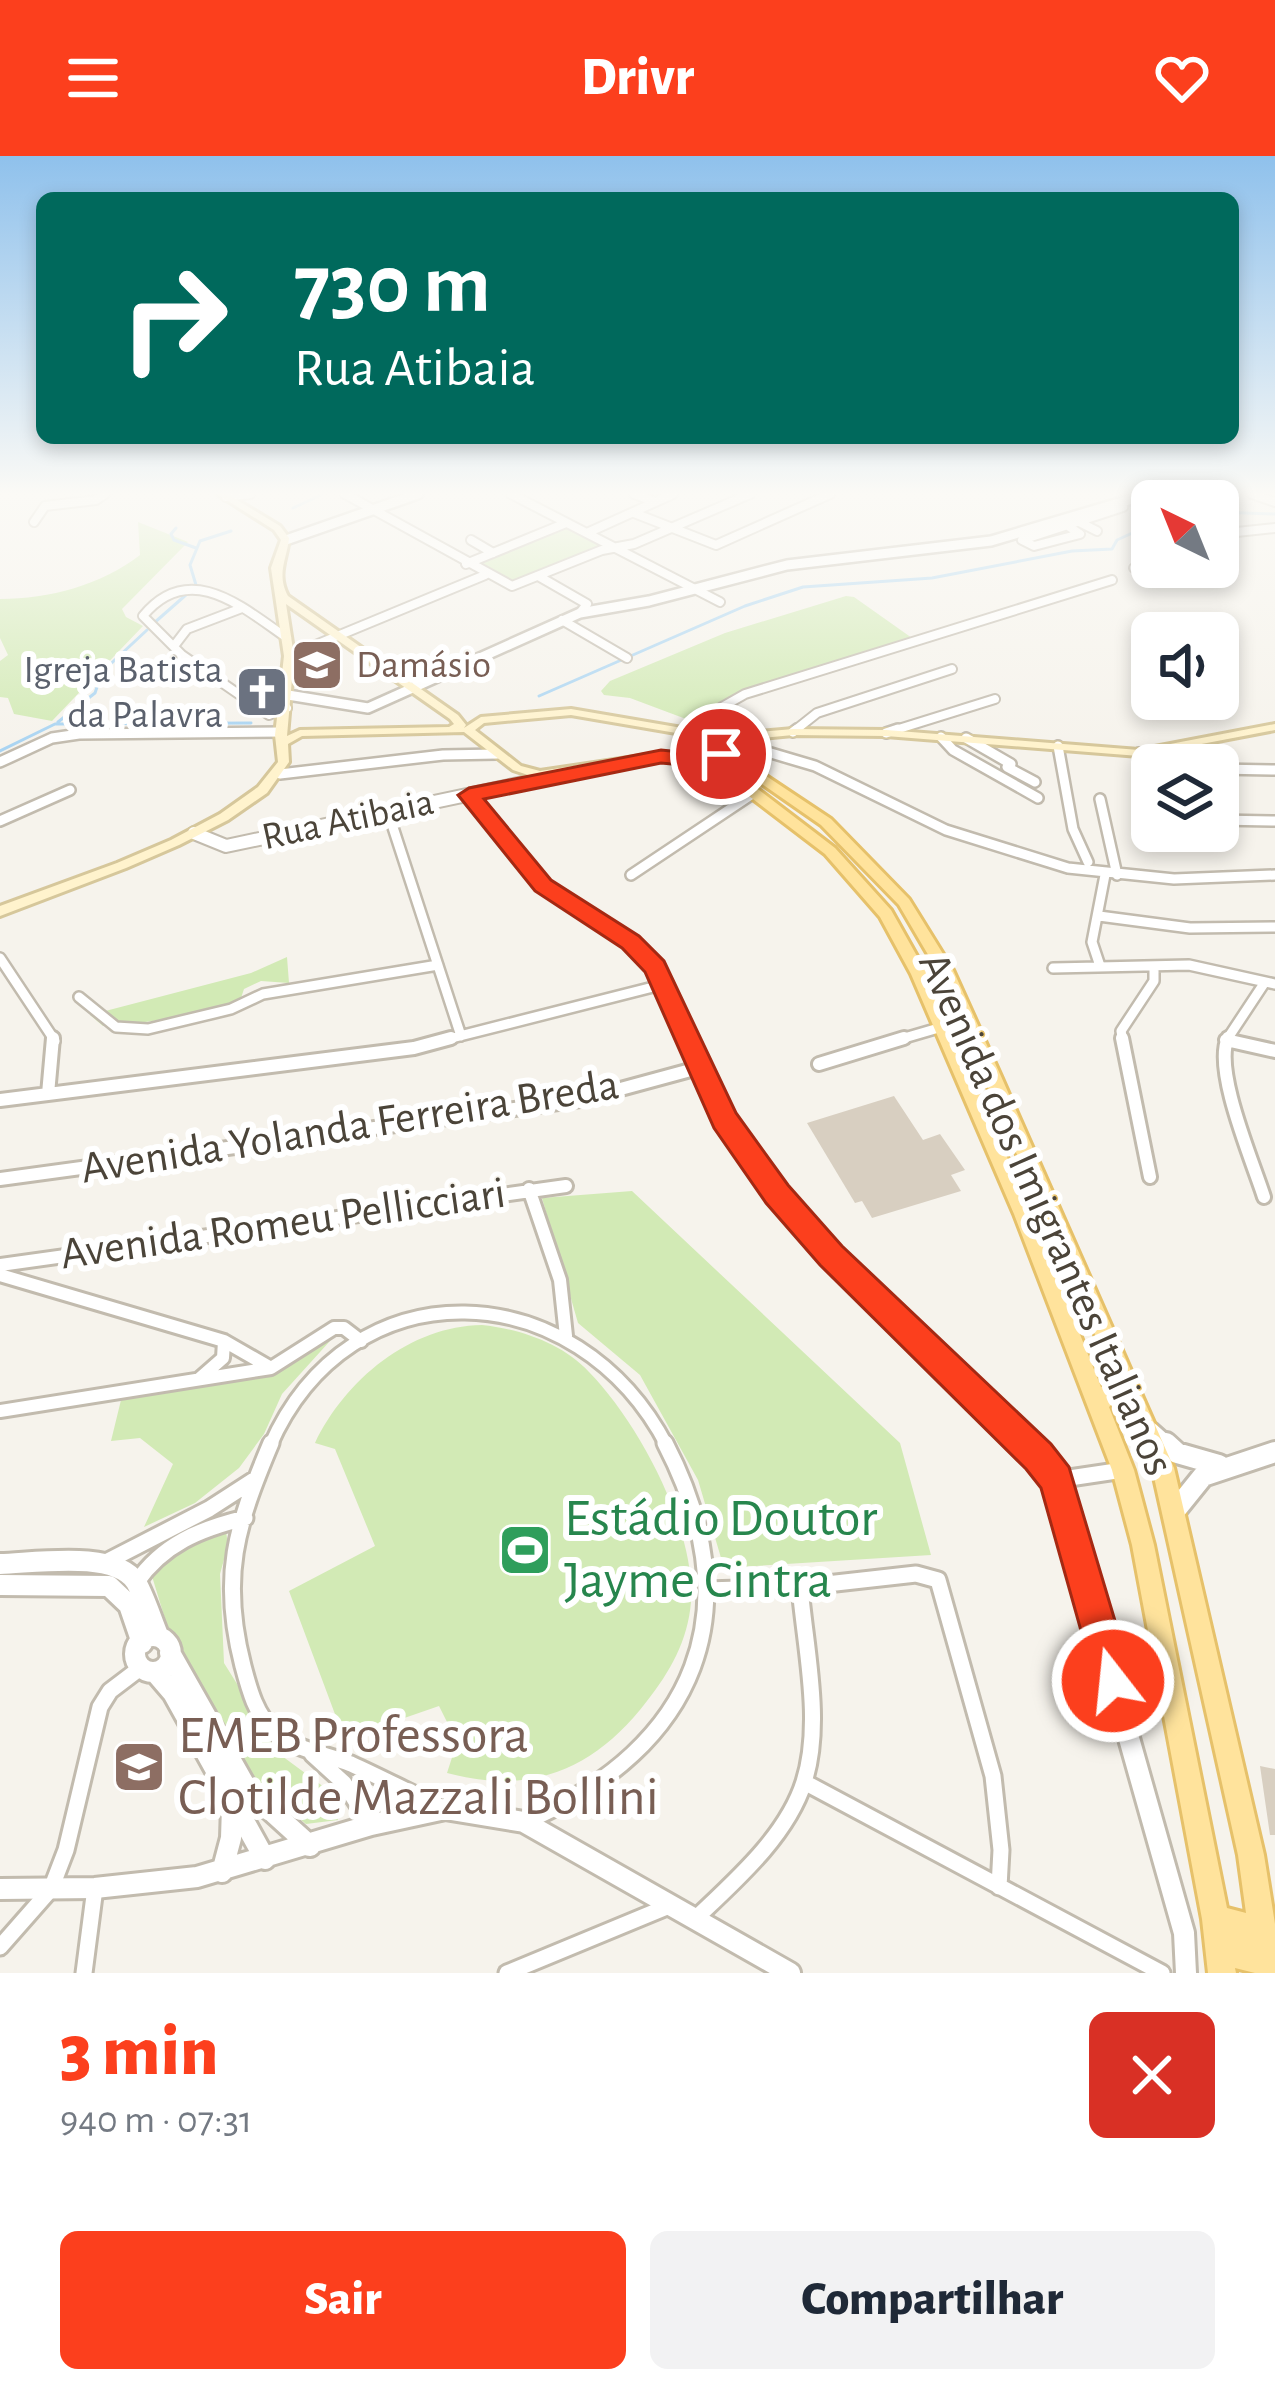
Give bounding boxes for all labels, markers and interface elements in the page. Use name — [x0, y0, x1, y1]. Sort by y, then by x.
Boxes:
icon: menu — [60, 45, 126, 111]
icon: heart — [1149, 45, 1215, 111]
text: Drivr — [581, 51, 694, 105]
icon: right — [96, 240, 252, 396]
text: 730 m — [294, 244, 491, 328]
text: Rua Atibaia — [294, 342, 535, 396]
north arrow — [1131, 480, 1239, 588]
map controls — [1131, 480, 1239, 852]
button: sound — [1131, 612, 1239, 720]
school or university icon: Damásio — [289, 637, 345, 693]
place label: Damásio — [356, 646, 491, 685]
place label: Igreja Batista da Palavra — [23, 651, 223, 735]
church icon: Igreja Batista da Palavra — [234, 664, 290, 720]
pin — [670, 703, 772, 805]
icon: arrive — [688, 721, 754, 787]
button: layers — [1131, 744, 1239, 852]
street label: Rua Atibaia — [259, 783, 437, 857]
street label: Avenida dos Imigrantes Italianos — [910, 946, 1182, 1482]
street label: Avenida Yolanda Ferreira Breda — [78, 1062, 622, 1192]
street label: Avenida Romeu Pellicciari — [58, 1170, 508, 1278]
place label: Estádio Doutor Jayme Cintra — [564, 1492, 878, 1608]
sports icon: Estádio Doutor Jayme Cintra — [497, 1522, 553, 1578]
position arrow — [1050, 1618, 1176, 1744]
place label: EMEB Professora Clotilde Mazzali Bollini — [178, 1709, 659, 1825]
school or university icon: EMEB Professora Clotilde Mazzali Bollini — [111, 1739, 167, 1795]
button: close — [1089, 2012, 1215, 2138]
text: 3 min — [60, 2016, 218, 2088]
text: 940 m · 07:31 — [60, 2101, 252, 2140]
button: Sair — [60, 2231, 626, 2369]
button: Compartilhar — [650, 2231, 1215, 2369]

